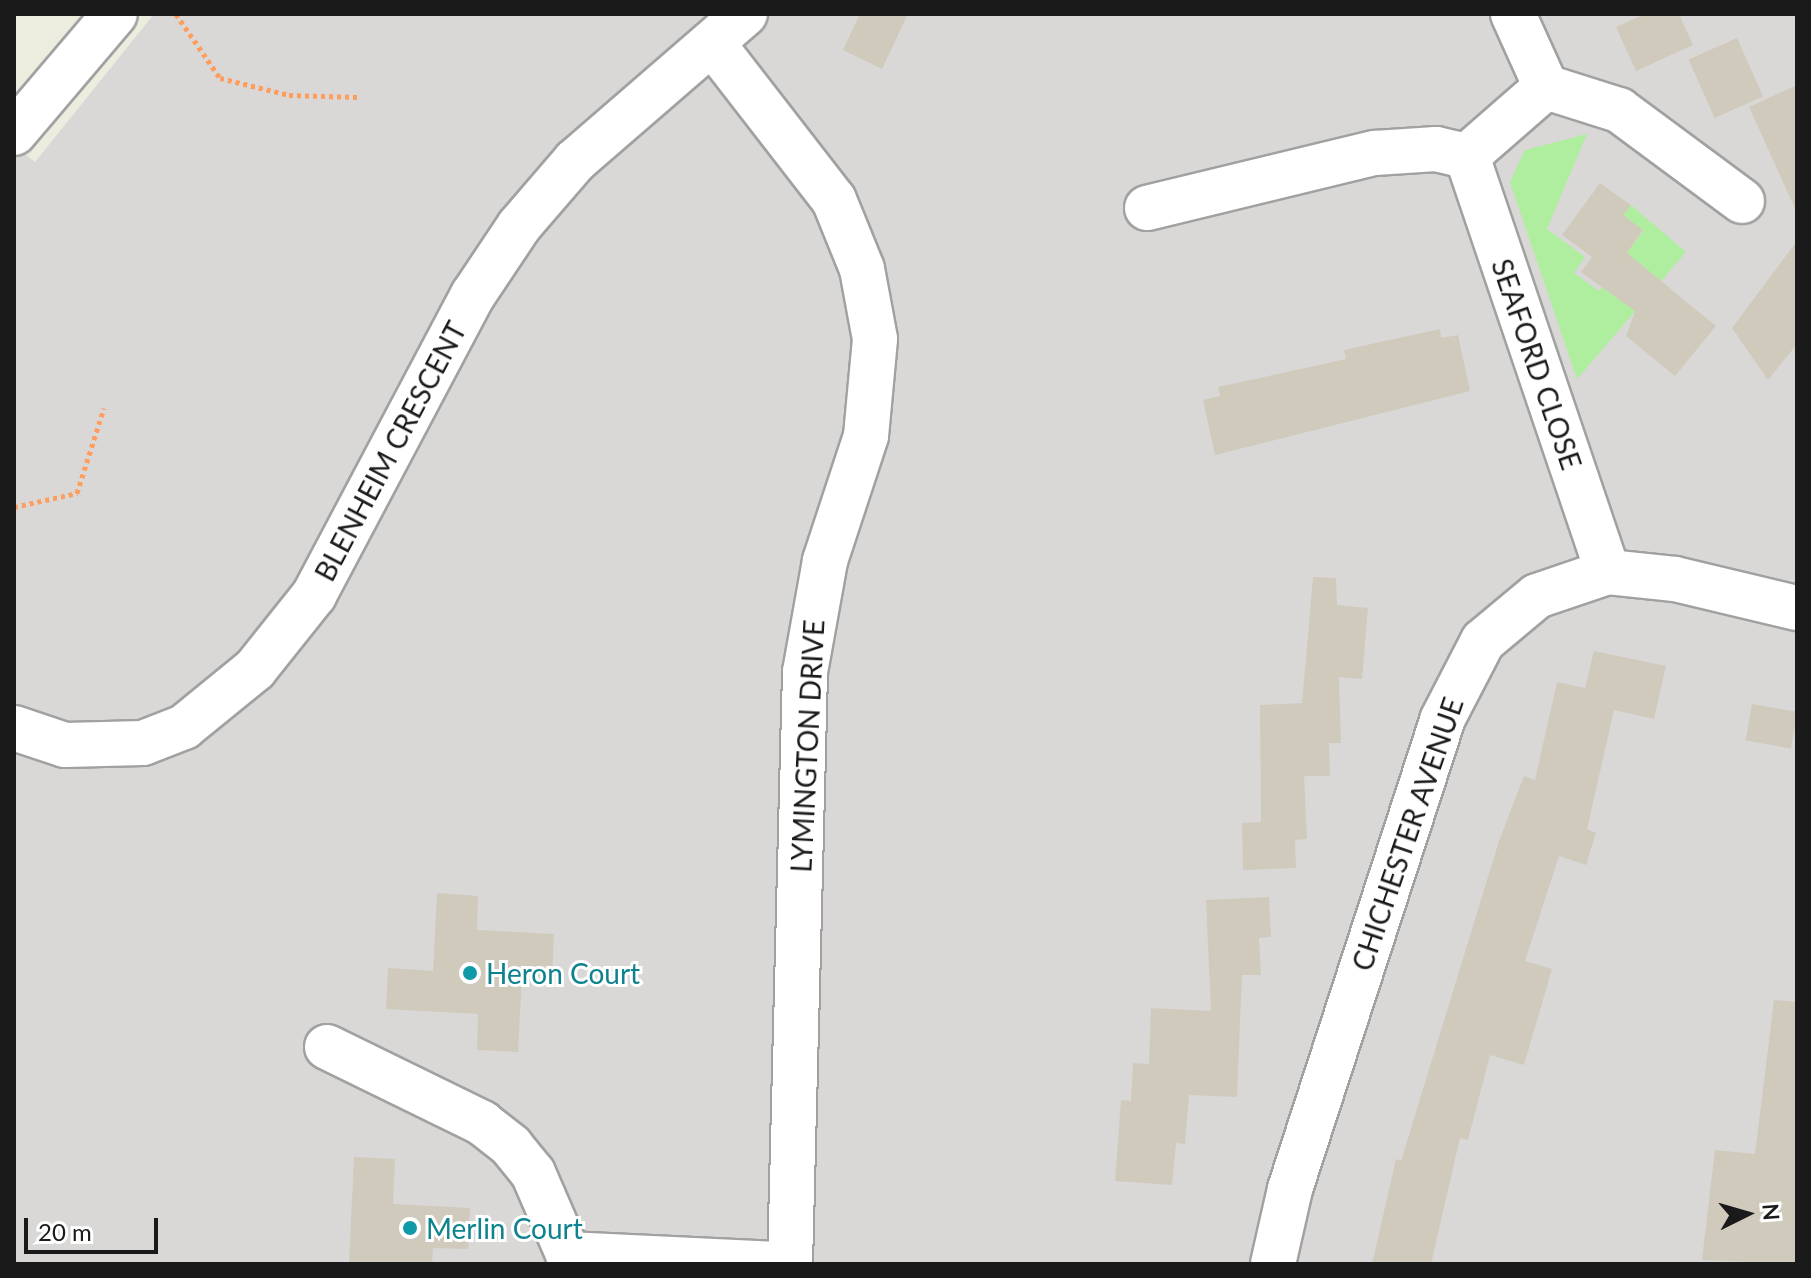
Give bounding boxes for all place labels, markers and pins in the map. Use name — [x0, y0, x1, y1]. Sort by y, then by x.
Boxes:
place label: Heron Court — [486, 956, 640, 990]
marker: Heron Court — [461, 964, 479, 982]
place label: Merlin Court — [426, 1211, 583, 1245]
marker: Merlin Court — [401, 1219, 419, 1237]

